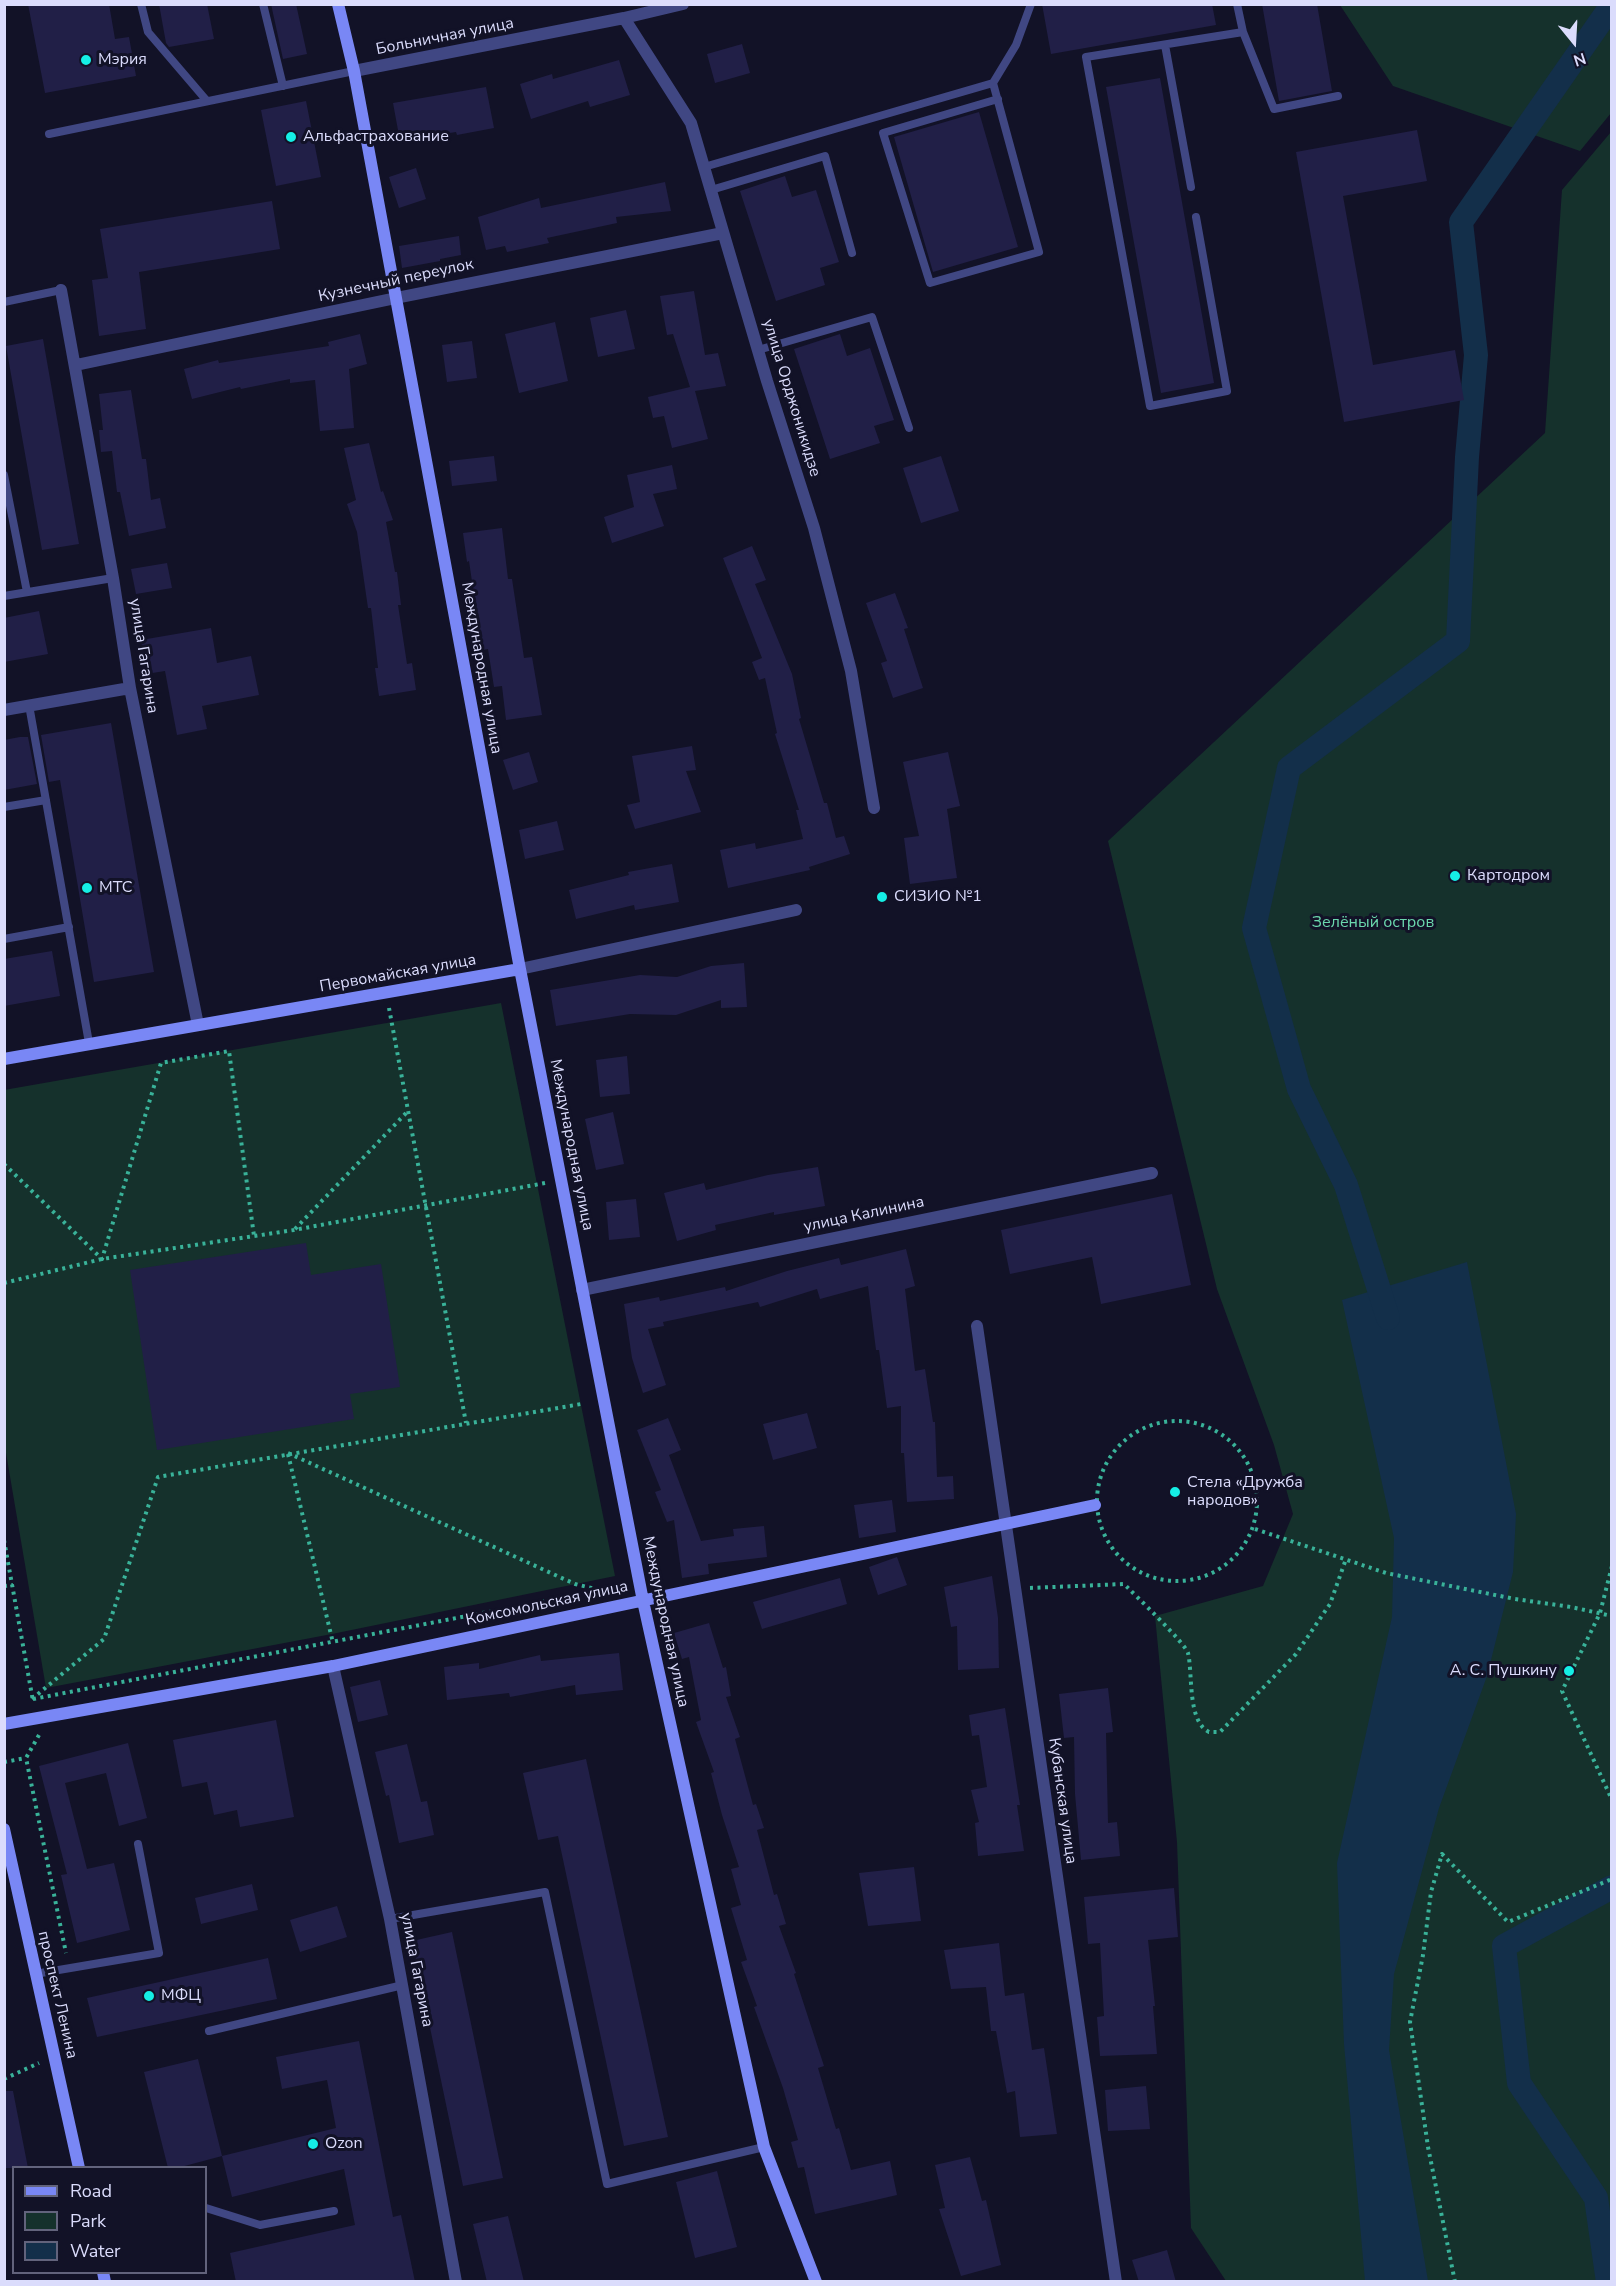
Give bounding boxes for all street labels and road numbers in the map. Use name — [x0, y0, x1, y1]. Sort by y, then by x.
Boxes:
street label: Больничная улица — [374, 14, 516, 60]
street label: Кузнечный переулок — [317, 255, 475, 307]
street label: улица Орджоникидзе — [758, 317, 824, 479]
street label: Международная улица — [456, 581, 506, 755]
street label: улица Гагарина — [124, 597, 162, 715]
street label: Первомайская улица — [318, 951, 478, 997]
street label: Международная улица — [545, 1058, 597, 1232]
street label: улица Калинина — [802, 1193, 926, 1237]
street label: Международная улица — [638, 1535, 692, 1709]
street label: Комсомольская улица — [464, 1577, 630, 1631]
street label: Кубанская улица — [1044, 1737, 1080, 1865]
street label: улица Гагарина — [395, 1911, 437, 2029]
street label: проспект Ленина — [33, 1929, 81, 2061]

